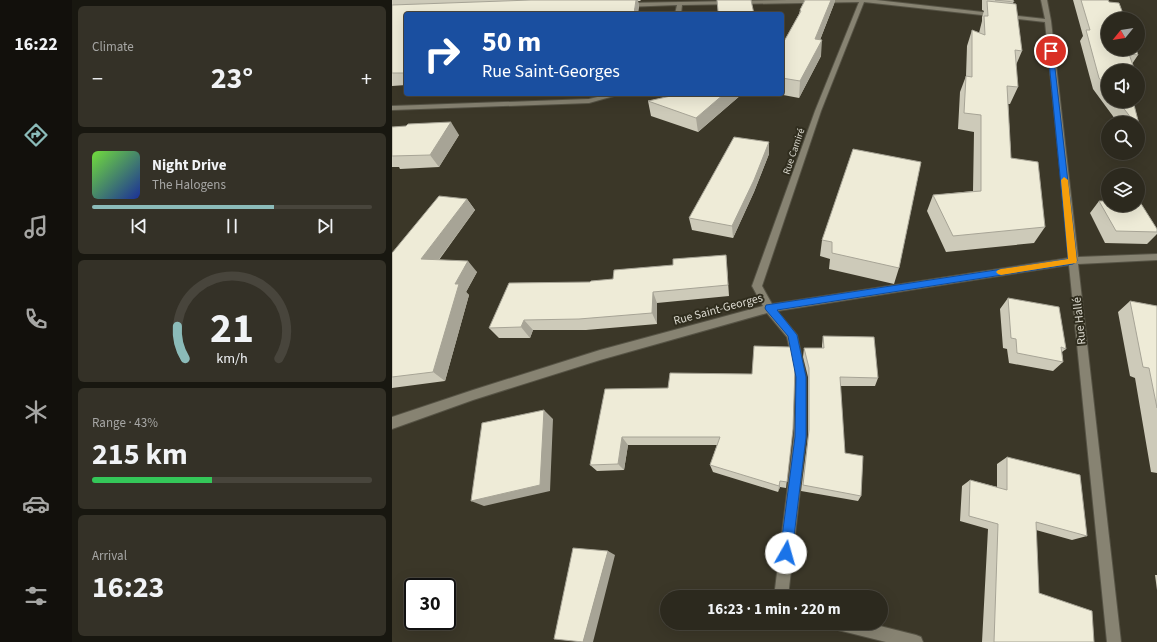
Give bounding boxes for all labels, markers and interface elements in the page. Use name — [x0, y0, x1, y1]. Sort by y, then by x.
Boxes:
north arrow — [1101, 12, 1145, 56]
map controls — [1101, 12, 1145, 212]
text: 50 m — [482, 22, 541, 62]
icon: right — [416, 28, 468, 80]
text: 16:22 — [14, 32, 58, 57]
pin — [1034, 34, 1068, 68]
text: Climate — [92, 38, 134, 56]
icon: arrive — [1040, 40, 1062, 62]
text: 23° — [211, 57, 253, 100]
text: Rue Saint-Georges — [482, 59, 620, 84]
text: − — [92, 63, 103, 95]
text: + — [361, 63, 372, 95]
button: sound — [1101, 64, 1145, 108]
button: search — [1101, 116, 1145, 160]
icon: directions — [22, 121, 50, 149]
street label: Rue Camiré — [780, 126, 808, 176]
text: Night Drive — [152, 155, 227, 176]
button: layers — [1101, 168, 1145, 212]
text: The Halogens — [152, 176, 226, 194]
icon: music — [22, 213, 50, 241]
icon: previous — [128, 215, 150, 237]
icon: pause — [221, 215, 243, 237]
icon: next — [314, 215, 336, 237]
street label: Rue Saint-Georges — [672, 289, 765, 330]
street label: Rue Hallé — [1069, 296, 1090, 346]
text: 21 — [210, 299, 254, 359]
icon: phone — [22, 305, 50, 333]
text: km/h — [216, 348, 248, 369]
icon: climate — [22, 398, 50, 426]
text: Range · 43% — [92, 414, 158, 432]
text: 215 km — [92, 433, 188, 476]
icon: car — [22, 490, 50, 518]
position arrow — [765, 532, 807, 574]
text: Arrival — [92, 547, 127, 565]
text: 16:23 — [92, 566, 164, 609]
speed limit sign: 30 — [404, 578, 456, 630]
icon: filters — [22, 582, 50, 610]
text: 16:23 · 1 min · 220 m — [707, 599, 841, 620]

